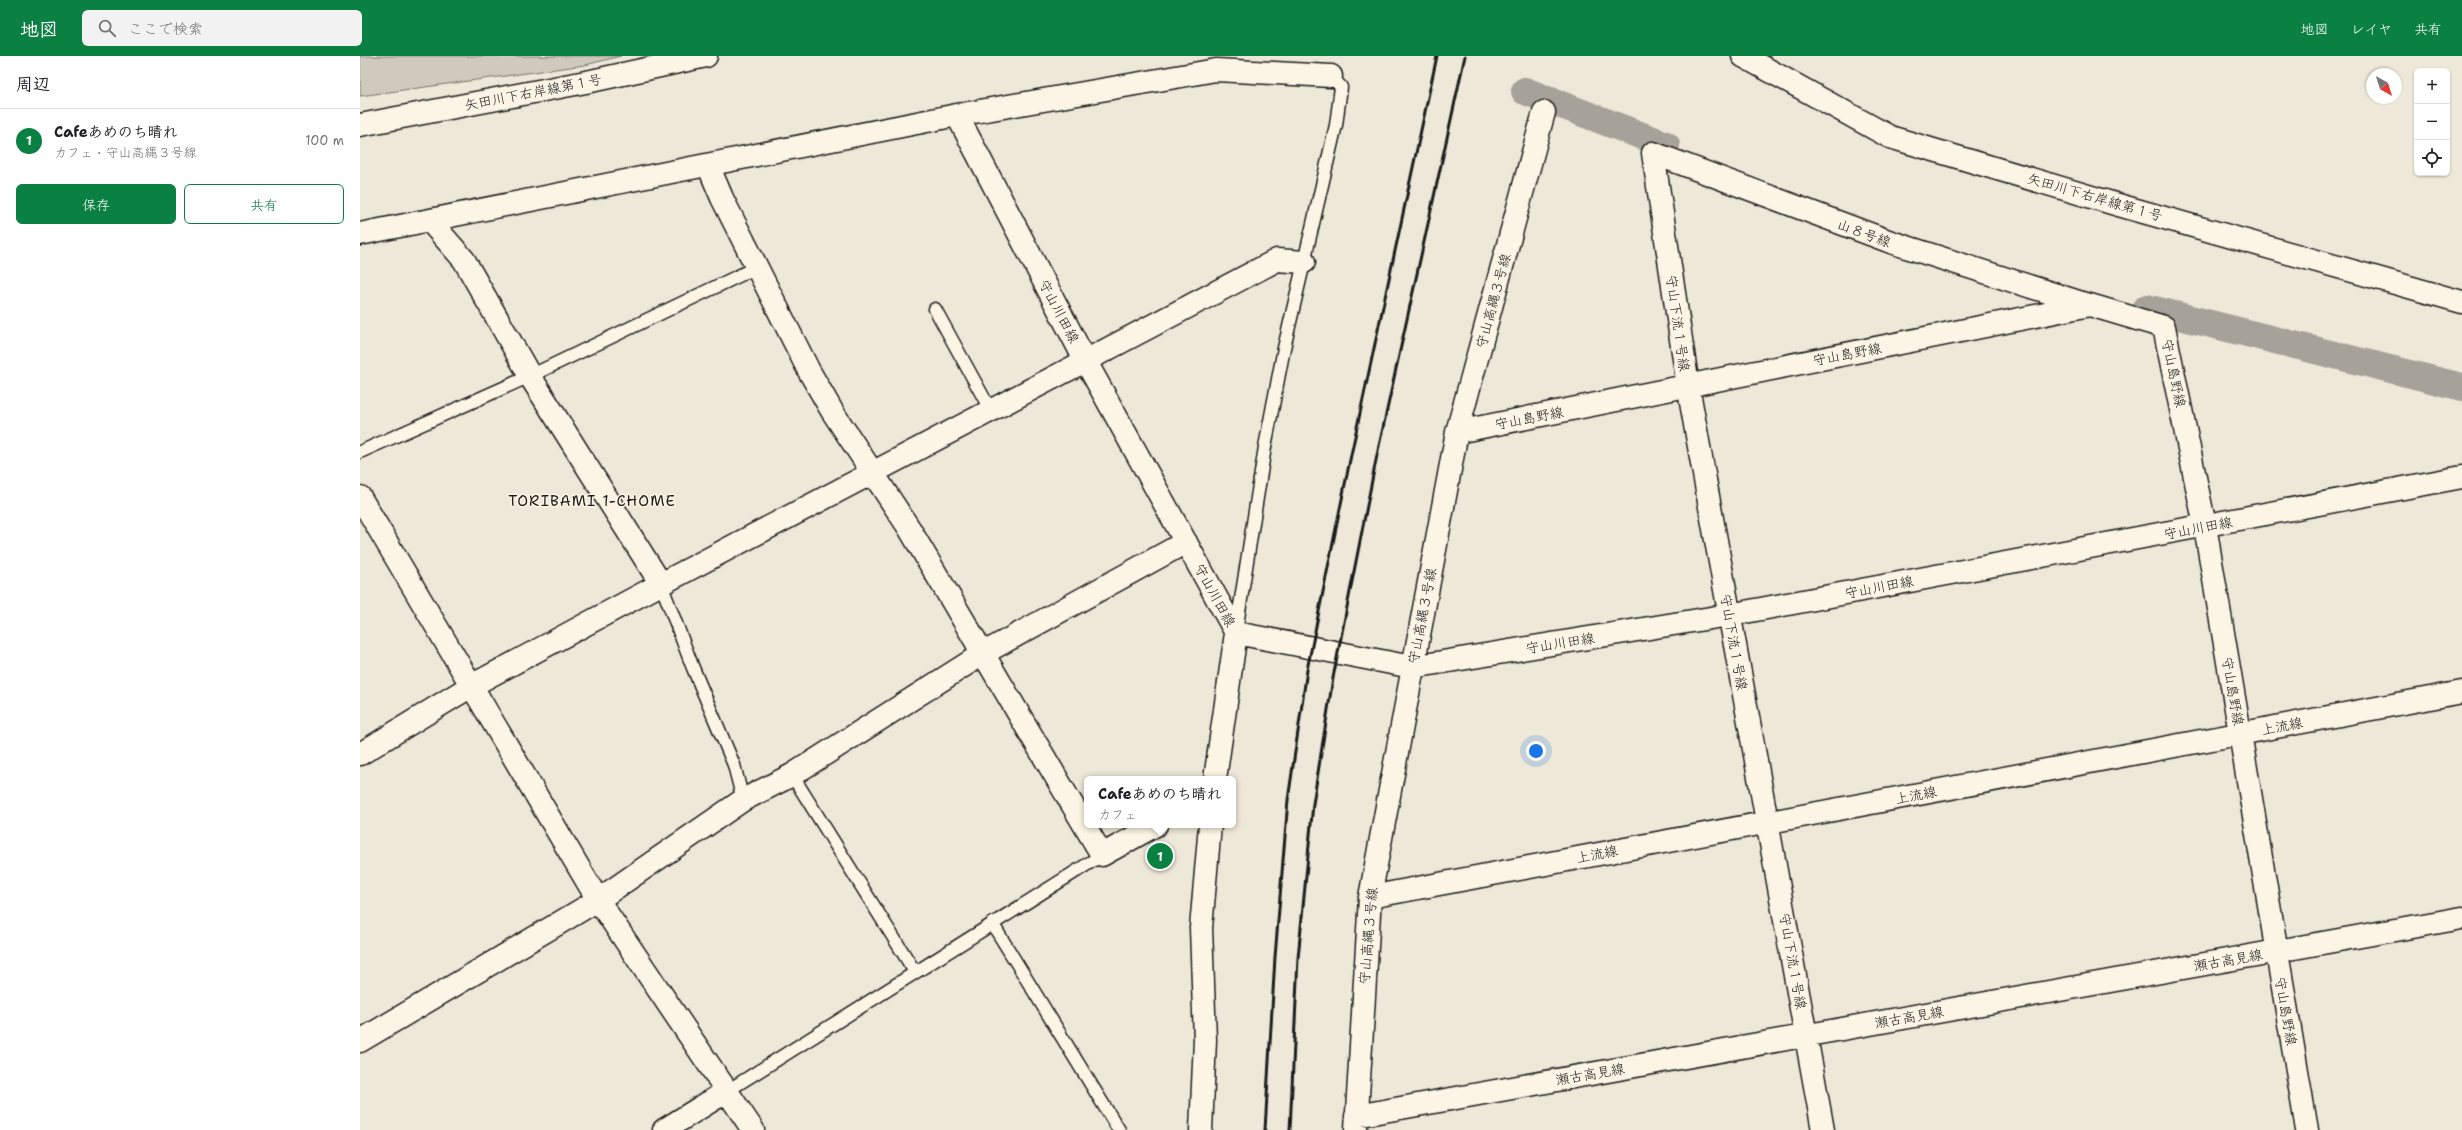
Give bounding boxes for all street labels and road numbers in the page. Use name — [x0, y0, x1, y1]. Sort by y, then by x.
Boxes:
street label: 矢田川下右岸線第１号 — [463, 70, 603, 114]
street label: 矢田川下右岸線第１号 — [2025, 169, 2165, 225]
street label: 山８号線 — [1835, 215, 1893, 251]
street label: 守山高縄３号線 — [1472, 251, 1514, 351]
street label: 守山下流１号線 — [1662, 273, 1694, 373]
street label: 守山川田線 — [1035, 276, 1083, 346]
street label: 守山島野線 — [2158, 337, 2190, 409]
street label: 守山島野線 — [1811, 338, 1883, 370]
street label: 守山島野線 — [1493, 402, 1565, 434]
street label: 守山川田線 — [2162, 512, 2234, 544]
street label: 守山川田線 — [1190, 560, 1240, 630]
street label: 守山高縄３号線 — [1404, 566, 1440, 666]
street label: 守山川田線 — [1843, 571, 1915, 603]
street label: 守山下流１号線 — [1717, 592, 1751, 692]
street label: 守山川田線 — [1524, 629, 1596, 657]
street label: 守山島野線 — [2218, 655, 2248, 727]
street label: 上流線 — [2260, 713, 2304, 739]
street label: 上流線 — [1894, 782, 1938, 808]
street label: 上流線 — [1575, 841, 1619, 867]
street label: 守山高縄３号線 — [1355, 886, 1381, 986]
street label: 守山下流１号線 — [1776, 911, 1810, 1011]
street label: 瀬古高見線 — [2192, 945, 2264, 975]
street label: 守山島野線 — [2271, 975, 2301, 1047]
street label: 瀬古高見線 — [1873, 1002, 1945, 1032]
street label: 瀬古高見線 — [1554, 1059, 1626, 1089]

